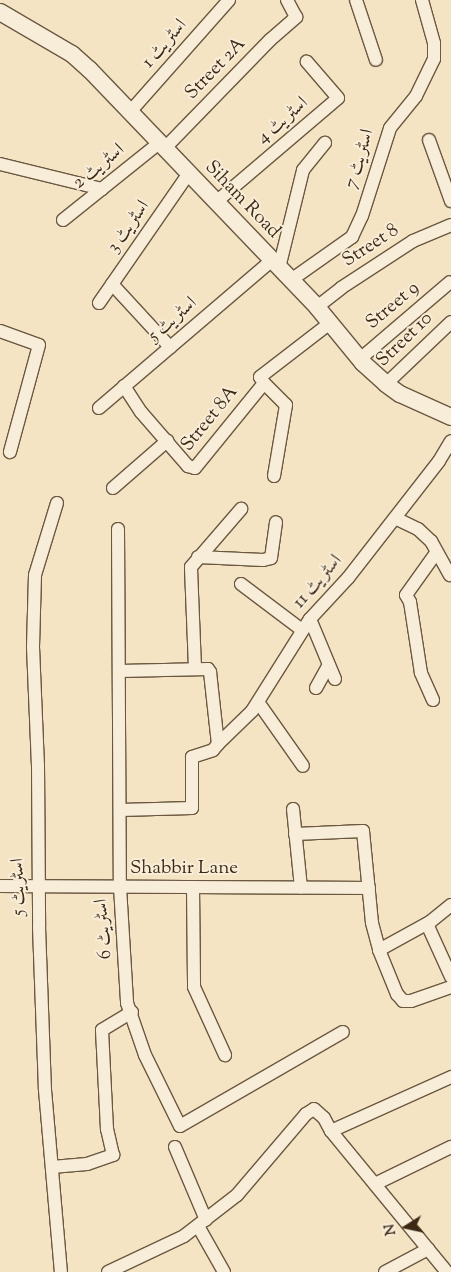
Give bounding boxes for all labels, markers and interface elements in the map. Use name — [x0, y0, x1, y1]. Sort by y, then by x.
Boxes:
street label: اسٹریٹ 1 — [137, 15, 193, 73]
street label: Street 2A — [181, 33, 251, 105]
street label: اسٹریٹ 4 — [253, 92, 313, 150]
street label: اسٹریٹ 7 — [340, 127, 380, 191]
street label: اسٹریٹ 2 — [68, 139, 130, 195]
street label: Siham Road — [199, 156, 285, 244]
street label: اسٹریٹ 3 — [103, 196, 155, 258]
street label: Street 8 — [339, 219, 403, 273]
street label: Street 9 — [362, 277, 424, 335]
street label: اسٹریٹ 5 — [144, 292, 202, 348]
street label: Street 10 — [372, 308, 438, 372]
street label: Street 8A — [177, 382, 243, 456]
street label: اسٹریٹ 11 — [288, 550, 348, 614]
street label: اسٹریٹ 5 — [7, 858, 31, 916]
street label: Shabbir Lane — [130, 858, 238, 880]
street label: اسٹریٹ 6 — [91, 898, 117, 960]
north arrow — [381, 1202, 431, 1252]
text: N — [380, 1222, 402, 1237]

